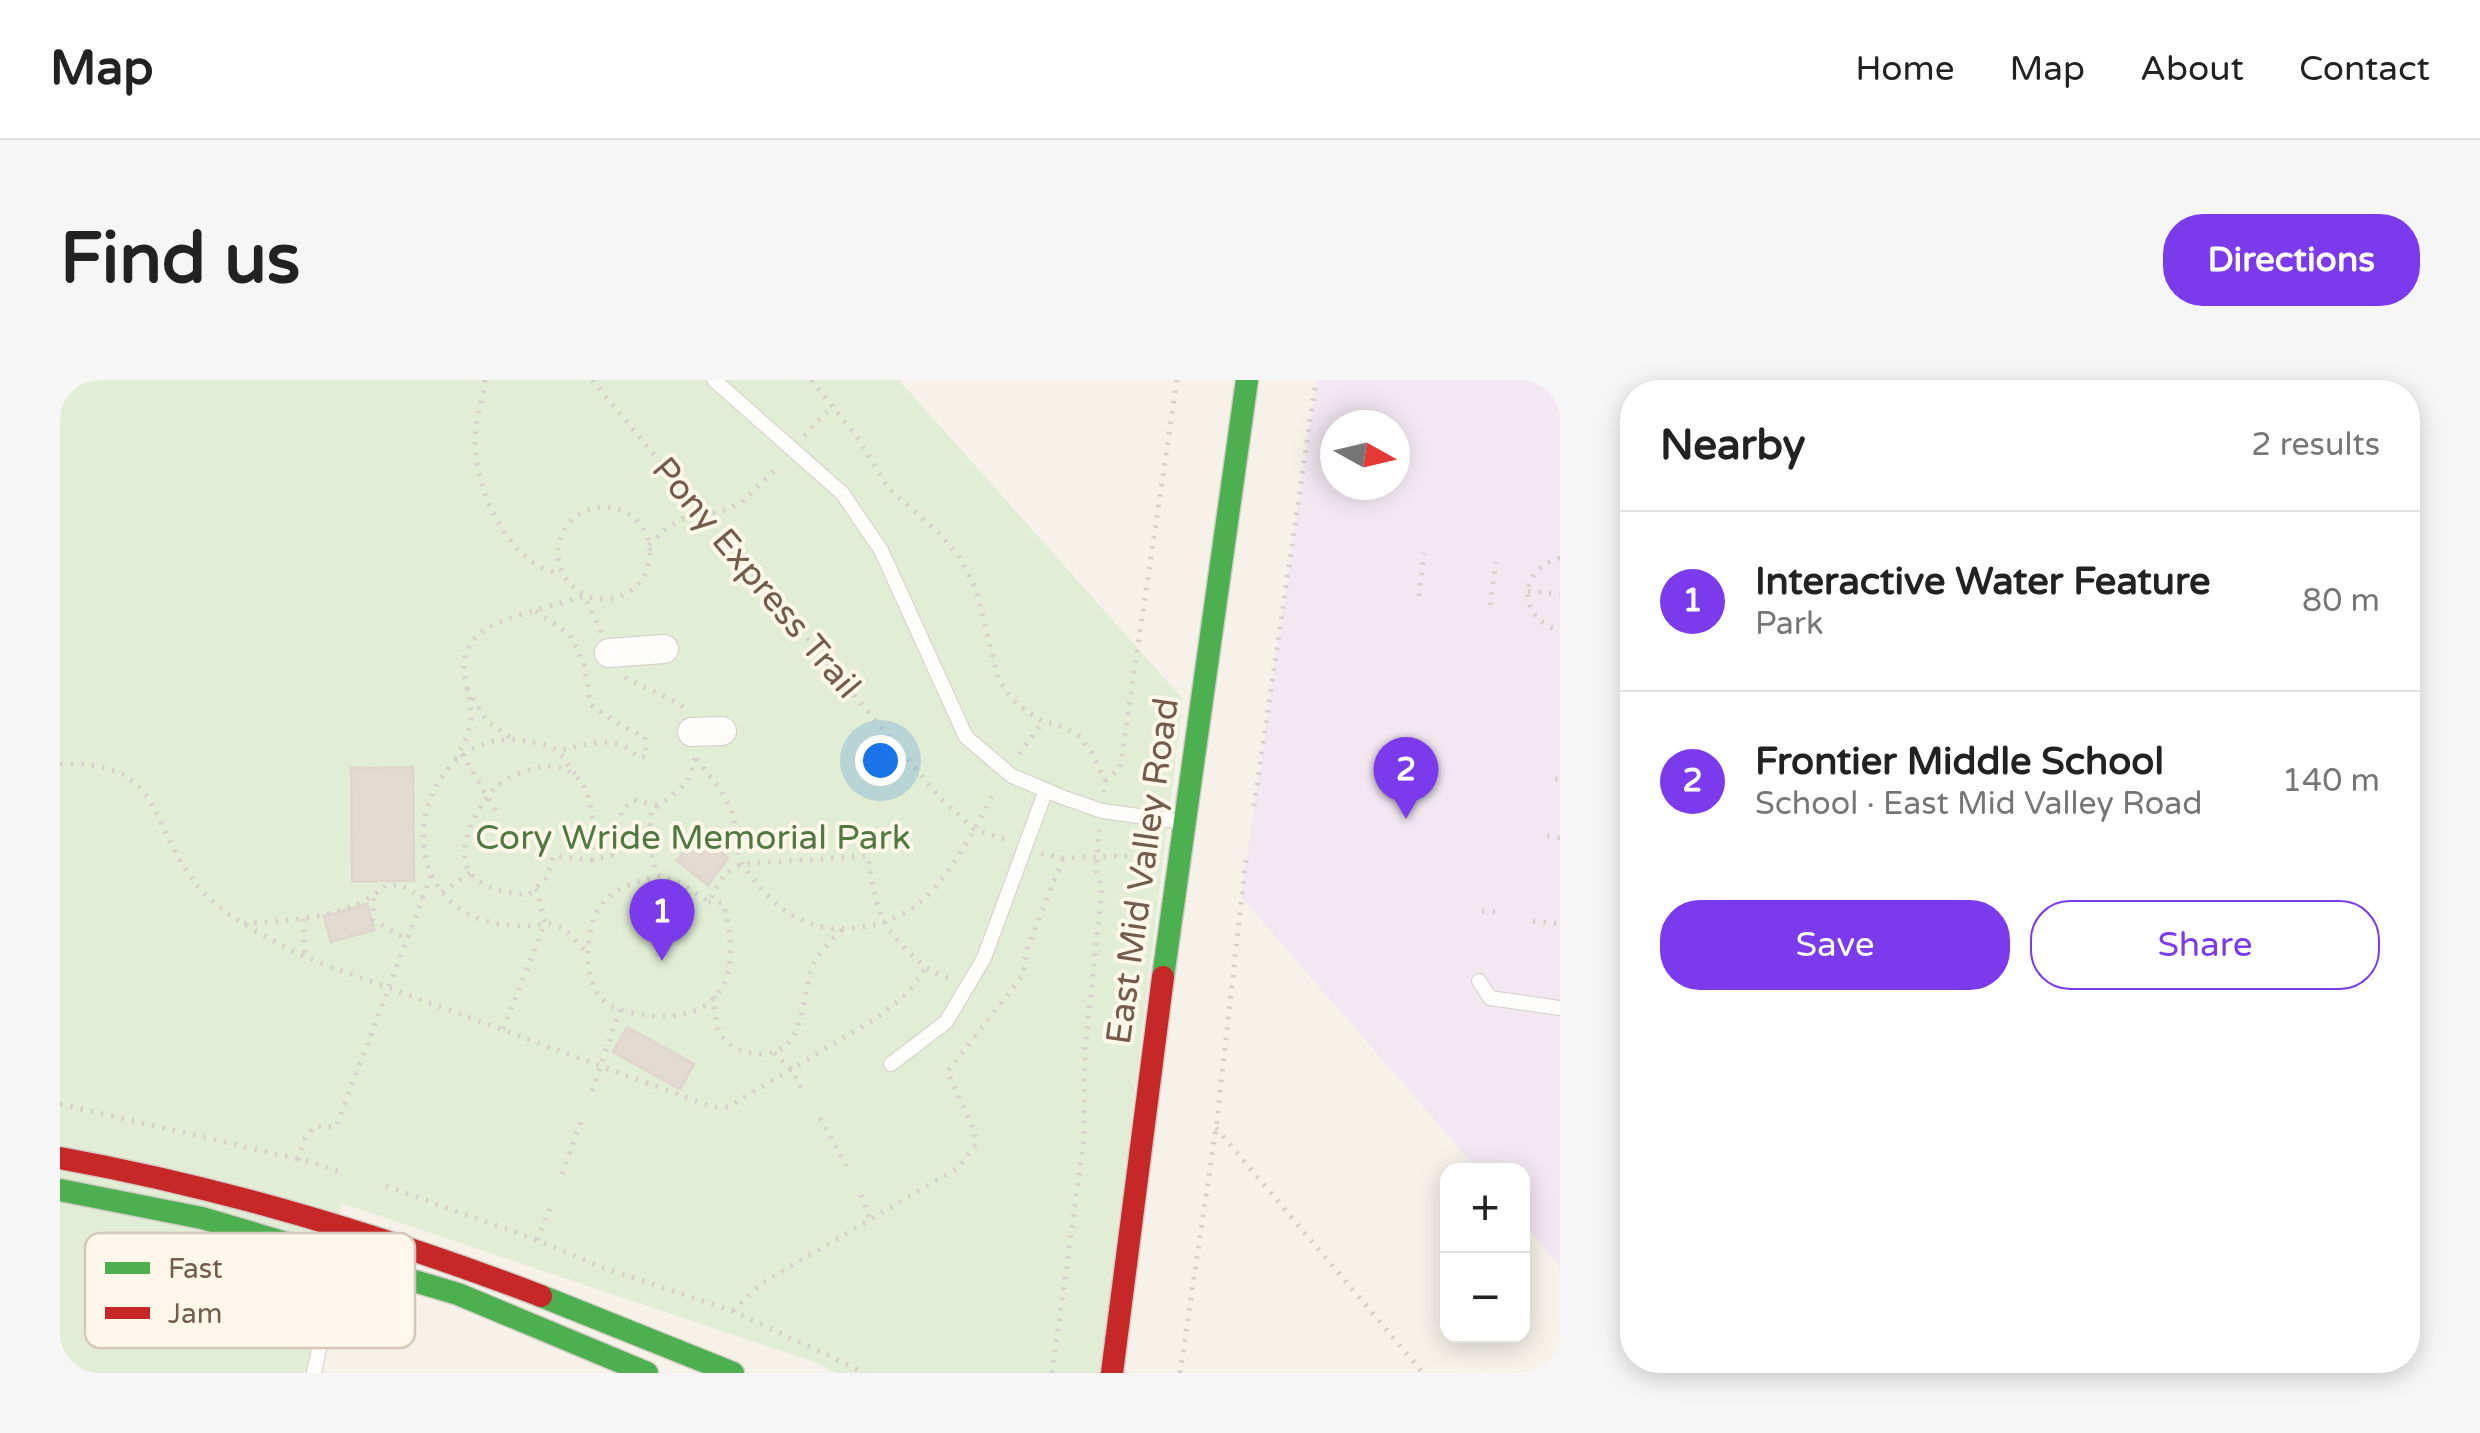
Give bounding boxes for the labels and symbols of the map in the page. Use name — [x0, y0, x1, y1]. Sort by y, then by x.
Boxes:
north arrow — [1320, 410, 1410, 500]
street label: Pony Express Trail — [643, 449, 869, 707]
street label: East Mid Valley Road — [1098, 695, 1188, 1047]
your location — [855, 735, 906, 786]
pin: 2 — [1374, 736, 1438, 819]
park label: Cory Wride Memorial Park — [475, 817, 911, 859]
pin: 1 — [630, 878, 694, 961]
legend — [85, 1233, 415, 1348]
text: Fast — [168, 1252, 223, 1286]
text: Jam — [168, 1297, 223, 1331]

